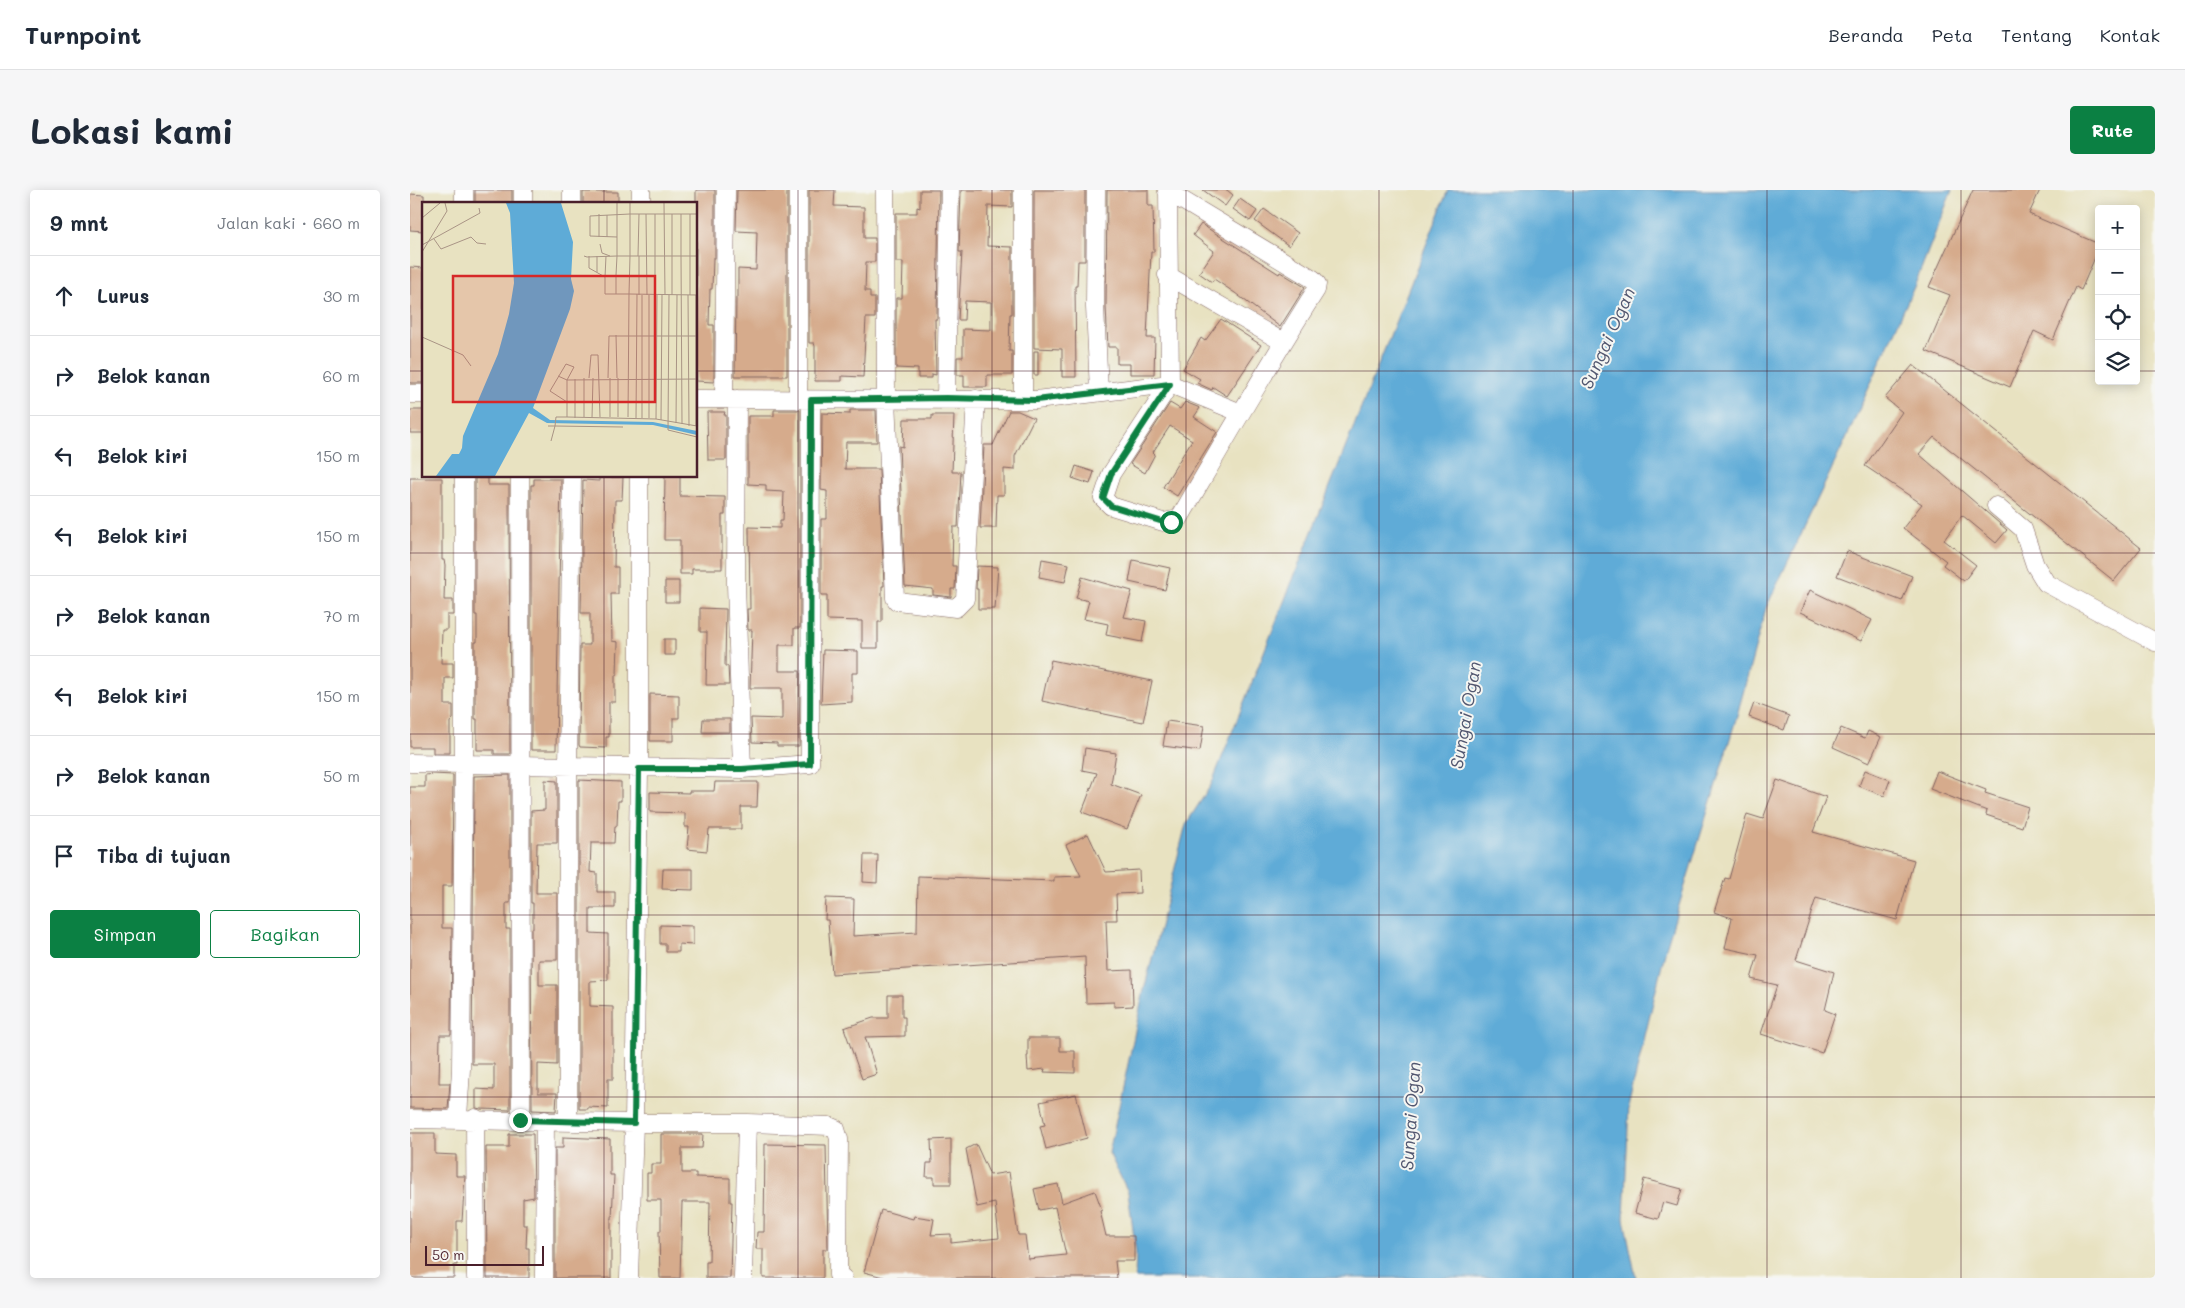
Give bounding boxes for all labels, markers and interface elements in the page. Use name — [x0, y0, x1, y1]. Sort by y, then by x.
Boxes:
text: Turnpoint — [25, 19, 141, 50]
text: Beranda — [1829, 23, 1904, 47]
text: Peta — [1932, 23, 1973, 47]
text: Tentang — [2001, 23, 2072, 47]
text: Kontak — [2100, 23, 2160, 47]
button: Rute — [2070, 106, 2155, 154]
text: Lokasi kami — [30, 107, 234, 153]
inset map — [422, 202, 698, 478]
map controls — [2095, 205, 2140, 385]
button: + — [2095, 205, 2140, 250]
text: 9 mnt — [50, 209, 108, 236]
text: Jalan kaki · 660 m — [217, 212, 360, 233]
button: − — [2095, 250, 2140, 295]
icon: ahead — [50, 282, 78, 310]
text: Lurus — [97, 283, 149, 308]
water label: Sungai Ogan — [1574, 283, 1640, 393]
text: 30 m — [323, 285, 360, 306]
button: locate — [2095, 295, 2140, 340]
button: layers — [2095, 340, 2140, 385]
icon: right — [50, 362, 78, 390]
text: Belok kanan — [97, 363, 210, 388]
text: 60 m — [323, 365, 360, 386]
icon: left — [50, 442, 78, 470]
text: Belok kiri — [97, 443, 188, 468]
text: 150 m — [316, 445, 360, 466]
route start — [1160, 511, 1183, 534]
icon: left — [50, 522, 78, 550]
text: Belok kiri — [97, 523, 188, 548]
text: 150 m — [316, 525, 360, 546]
icon: right — [50, 602, 78, 630]
text: Belok kanan — [97, 603, 210, 628]
text: 70 m — [323, 605, 360, 626]
water label: Sungai Ogan — [1444, 659, 1486, 771]
icon: left — [50, 682, 78, 710]
text: Belok kiri — [97, 683, 188, 708]
text: 150 m — [316, 685, 360, 706]
icon: right — [50, 762, 78, 790]
text: Belok kanan — [97, 763, 210, 788]
text: 50 m — [323, 765, 360, 786]
icon: arrive — [50, 842, 78, 870]
text: Tiba di tujuan — [97, 843, 230, 868]
button: Simpan — [50, 910, 200, 958]
button: Bagikan — [210, 910, 360, 958]
water label: Sungai Ogan — [1394, 1061, 1426, 1171]
route end — [509, 1109, 532, 1132]
scale bar — [425, 1243, 544, 1266]
text: 50 m — [432, 1245, 464, 1264]

